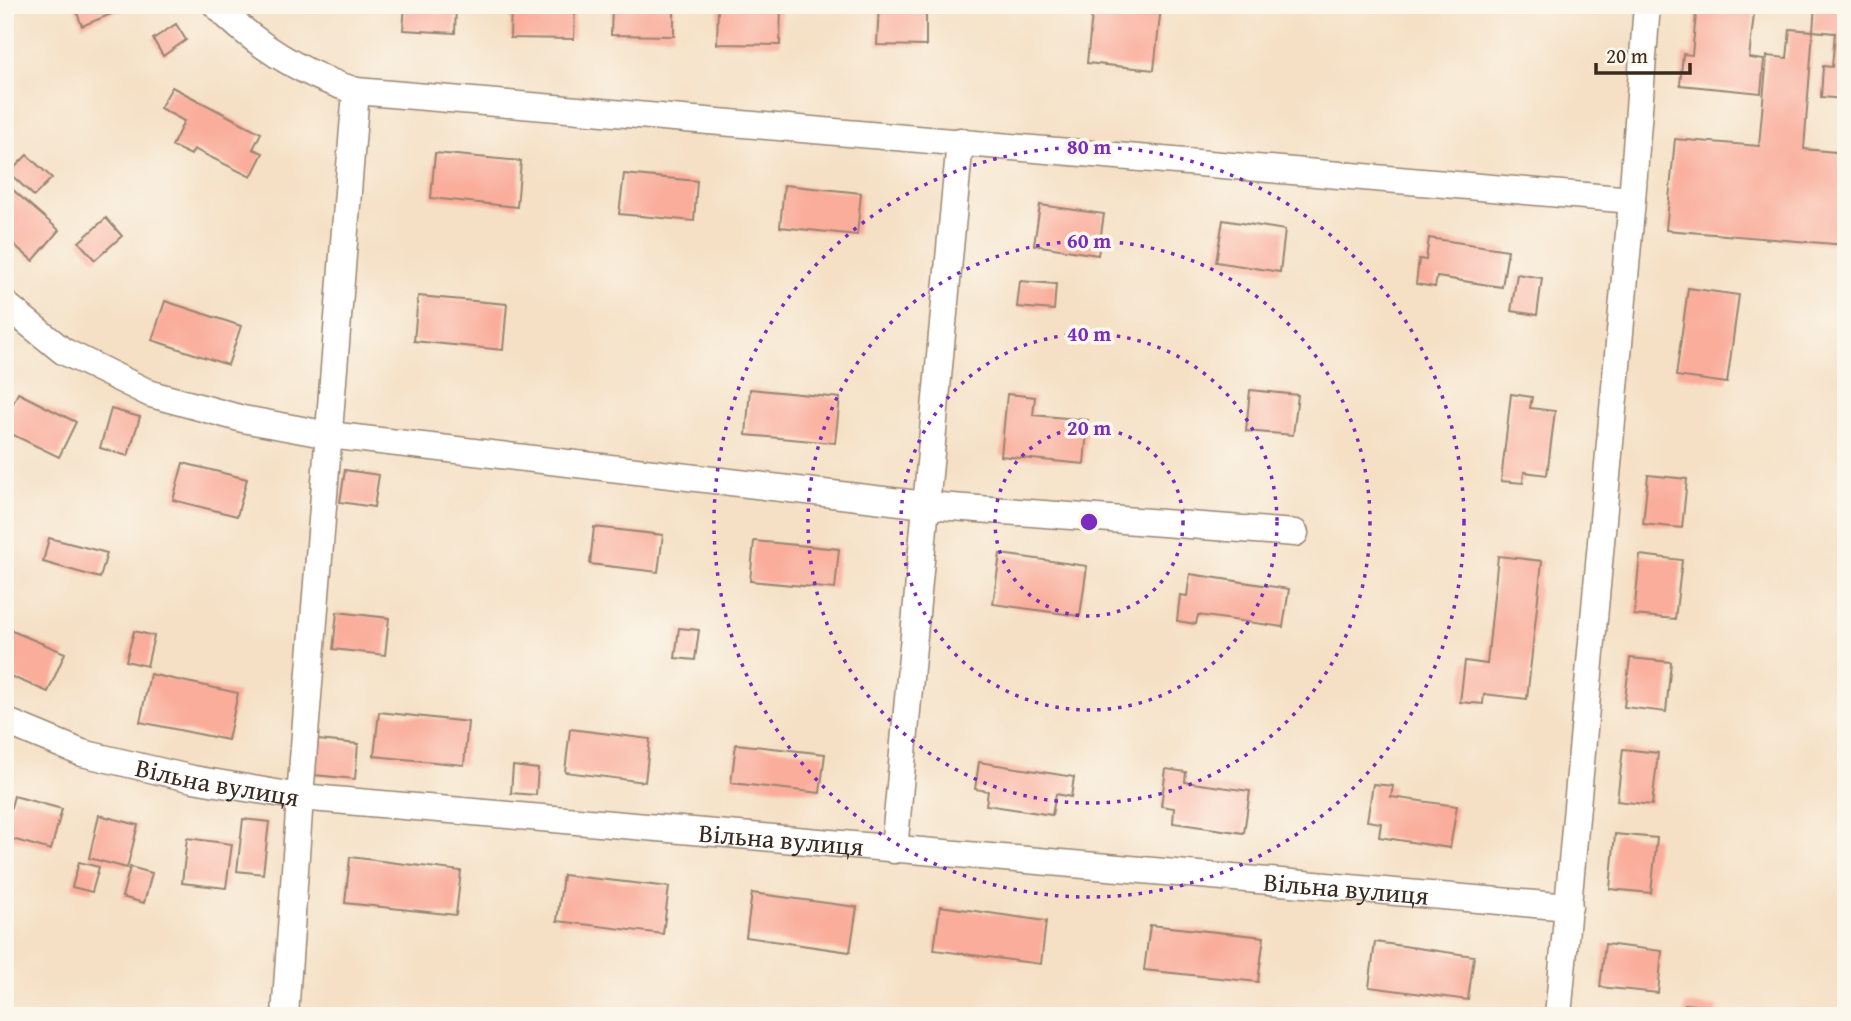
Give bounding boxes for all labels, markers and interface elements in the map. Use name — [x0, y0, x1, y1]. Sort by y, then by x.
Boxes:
scale bar — [1596, 32, 1690, 76]
text: 20 m — [1606, 40, 1648, 71]
text: 80 m — [1067, 131, 1111, 162]
text: 60 m — [1067, 225, 1111, 256]
text: 40 m — [1067, 318, 1111, 349]
text: 20 m — [1067, 412, 1111, 443]
centre of rings — [1077, 510, 1101, 534]
street label: Вільна вулиця — [132, 747, 302, 816]
street label: Вільна вулиця — [697, 812, 865, 865]
street label: Вільна вулиця — [1262, 861, 1430, 914]

